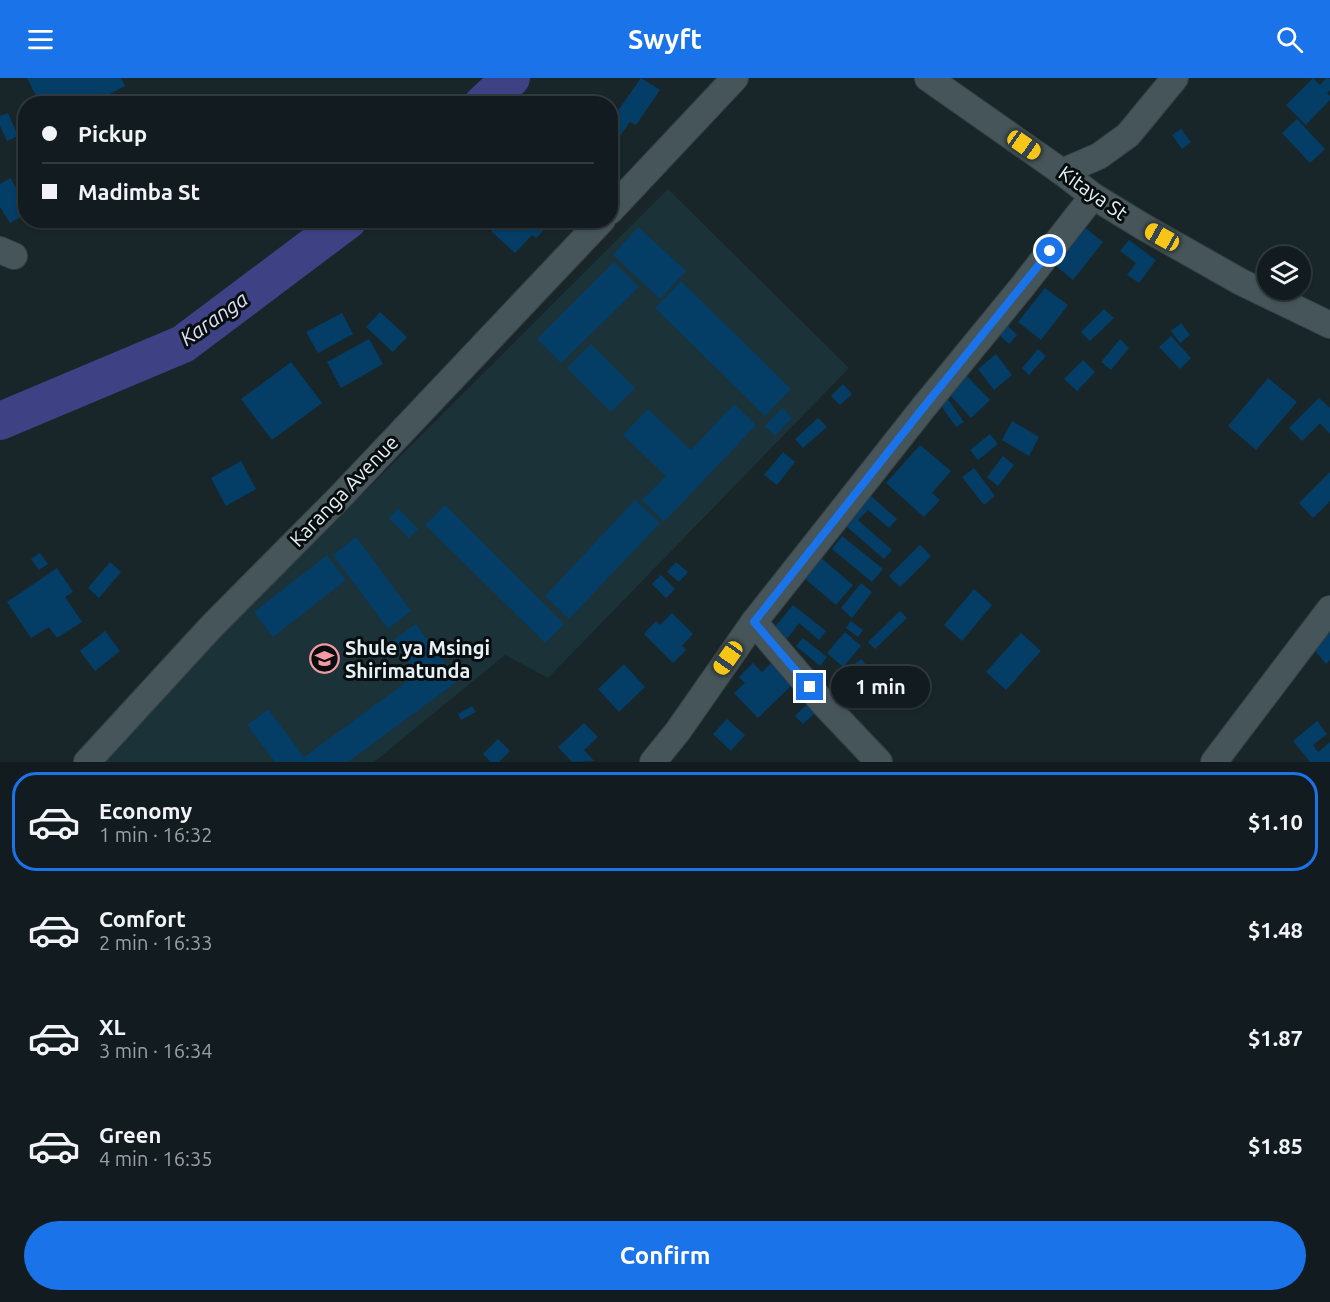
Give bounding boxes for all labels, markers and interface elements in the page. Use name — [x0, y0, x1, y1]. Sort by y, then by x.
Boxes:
icon: menu — [24, 23, 57, 56]
icon: search — [1273, 23, 1306, 56]
text: Swyft — [628, 24, 702, 54]
text: Pickup — [78, 121, 147, 146]
car — [1004, 127, 1044, 163]
street label: Kitaya St — [1055, 161, 1132, 225]
text: Madimba St — [78, 179, 200, 204]
car — [1142, 220, 1182, 254]
route start — [1036, 237, 1063, 264]
map controls — [1257, 246, 1311, 300]
button: layers — [1257, 246, 1311, 300]
water label: Karanga — [175, 286, 252, 350]
street label: Karanga Avenue — [285, 430, 402, 551]
place label: Shule ya Msingi Shirimatunda — [345, 636, 490, 682]
car — [710, 638, 746, 678]
school or university icon: Shule ya Msingi Shirimatunda — [308, 643, 340, 675]
callout: 1 min — [831, 666, 930, 708]
route end — [796, 673, 823, 700]
text: 1 min — [855, 675, 906, 698]
icon: car — [27, 795, 81, 849]
text: Economy — [99, 798, 192, 823]
text: $1.10 — [1248, 809, 1303, 834]
text: 1 min · 16:32 — [99, 823, 213, 846]
icon: car — [27, 903, 81, 957]
text: Comfort — [99, 906, 186, 931]
text: $1.48 — [1248, 917, 1303, 942]
text: 2 min · 16:33 — [99, 931, 213, 954]
icon: car — [27, 1011, 81, 1065]
text: XL — [99, 1014, 126, 1039]
text: $1.87 — [1248, 1025, 1303, 1050]
text: 3 min · 16:34 — [99, 1039, 213, 1062]
icon: car — [27, 1119, 81, 1173]
text: Green — [99, 1122, 161, 1147]
text: $1.85 — [1248, 1133, 1303, 1158]
text: 4 min · 16:35 — [99, 1147, 213, 1170]
button: Confirm — [24, 1221, 1306, 1290]

